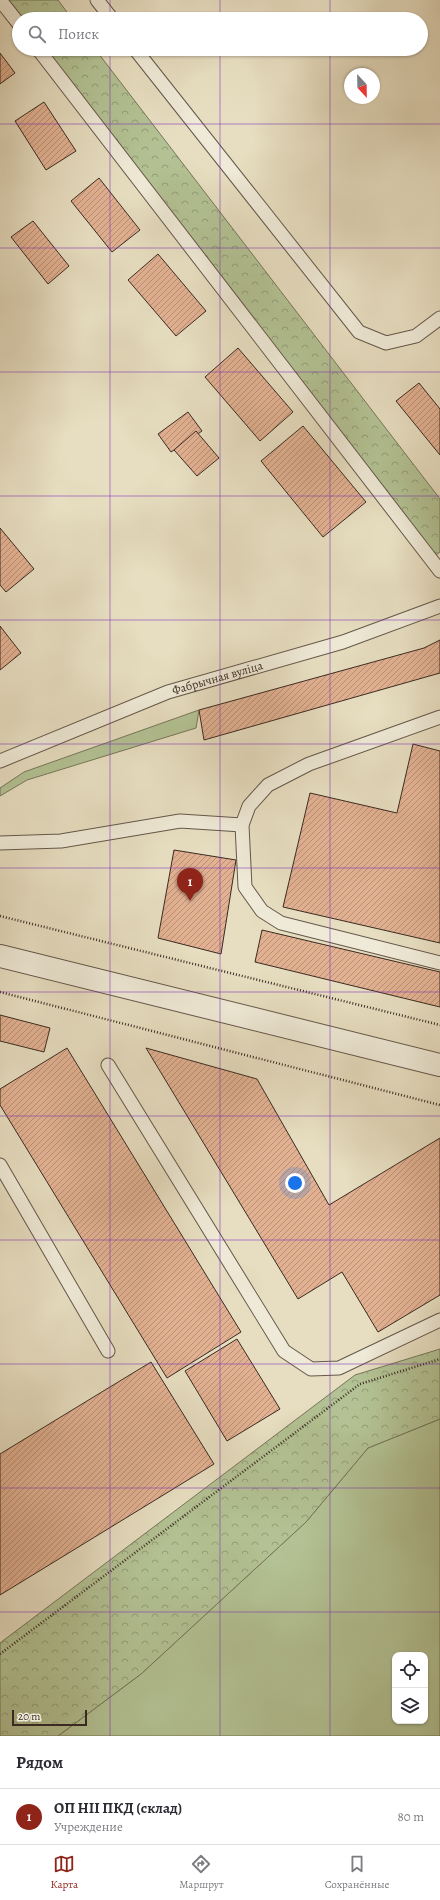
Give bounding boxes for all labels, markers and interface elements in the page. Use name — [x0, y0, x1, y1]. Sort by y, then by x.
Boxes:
search box — [12, 12, 428, 56]
icon: search — [26, 23, 48, 45]
text: Поиск — [58, 24, 99, 44]
north arrow — [344, 68, 380, 104]
street label: Фабрычная вуліца — [170, 657, 265, 698]
pin: 1 — [177, 868, 203, 901]
your location — [285, 1173, 305, 1193]
map controls — [392, 1652, 428, 1724]
button: locate — [392, 1652, 428, 1688]
button: layers — [392, 1688, 428, 1724]
scale bar — [12, 1708, 87, 1727]
text: 20 m — [18, 1709, 40, 1724]
text: Рядом — [16, 1751, 63, 1774]
text: ОП НII ПКД (склад) — [54, 1798, 182, 1818]
text: 1 — [27, 1808, 31, 1825]
text: 80 m — [397, 1808, 424, 1825]
text: Учреждение — [54, 1818, 123, 1835]
tab: Карта — [50, 1853, 78, 1892]
tab: Маршрут — [179, 1853, 224, 1892]
tab: Сохранённые — [325, 1853, 390, 1892]

